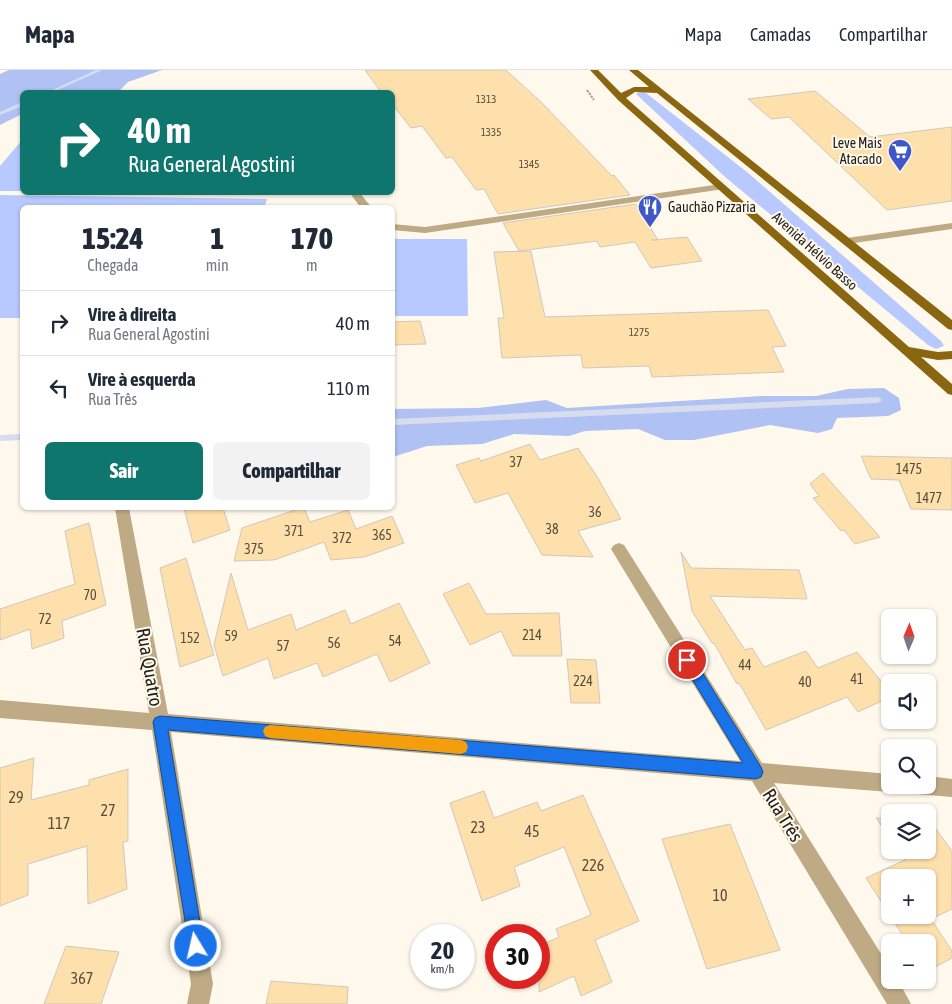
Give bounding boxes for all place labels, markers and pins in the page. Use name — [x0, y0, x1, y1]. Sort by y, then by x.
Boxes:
place label: Leve Mais Atacado — [832, 135, 882, 167]
supermarket icon: Leve Mais Atacado — [887, 138, 913, 172]
restaurant icon: Gauchão Pizzaria — [637, 194, 663, 228]
place label: Gauchão Pizzaria — [668, 199, 756, 215]
pin — [666, 639, 708, 681]

